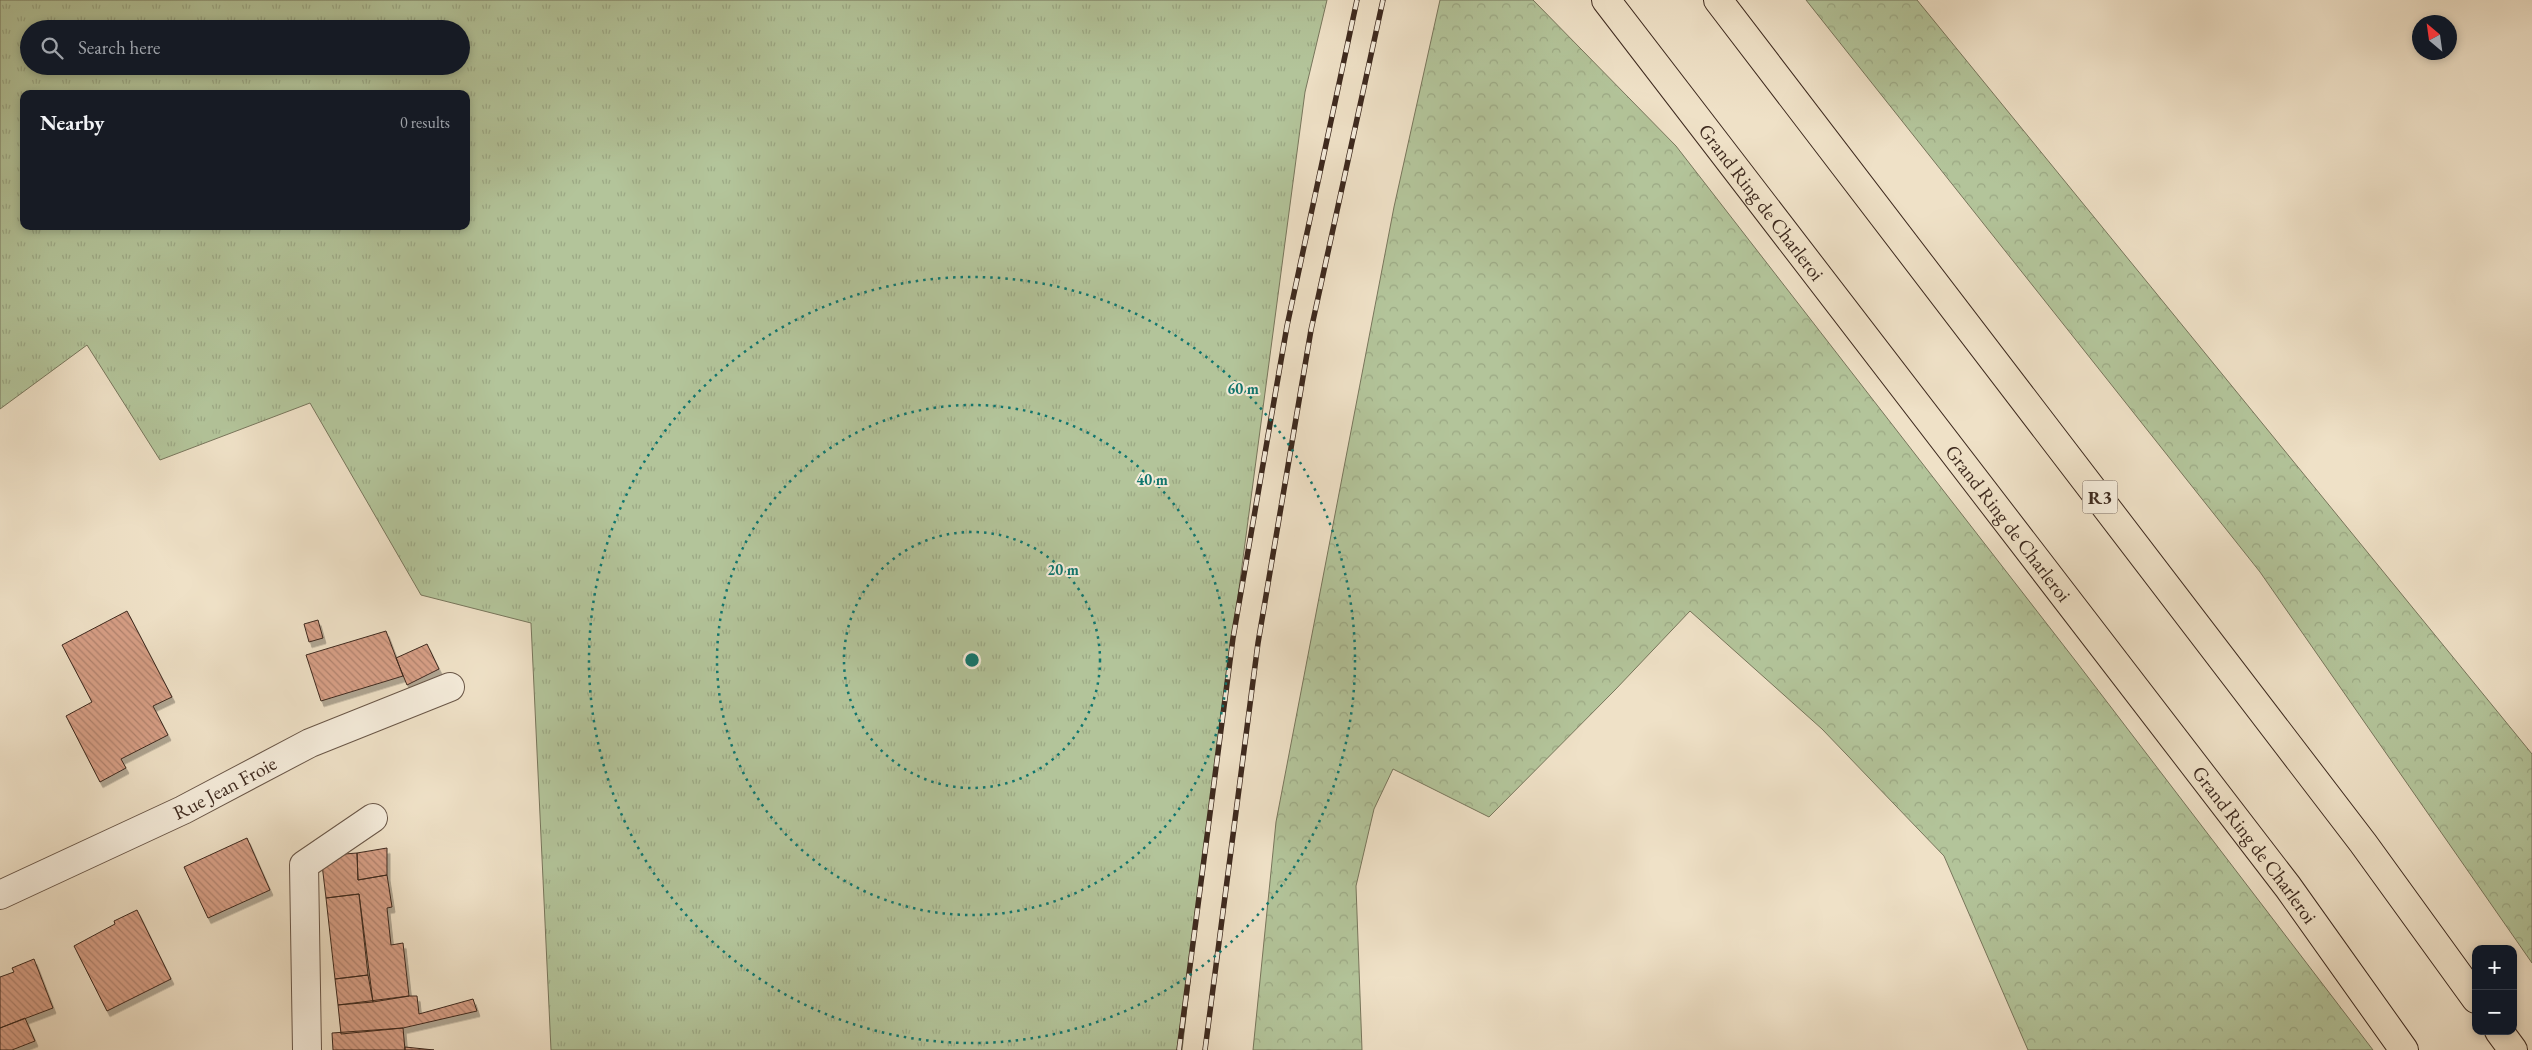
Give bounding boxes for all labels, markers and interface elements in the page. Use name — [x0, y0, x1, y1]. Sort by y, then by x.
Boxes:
north arrow — [2412, 15, 2457, 60]
search box — [20, 20, 470, 75]
icon: search — [38, 34, 66, 62]
text: Search here — [78, 35, 160, 60]
text: Nearby — [40, 109, 104, 136]
text: 0 results — [400, 112, 450, 133]
street label: Grand Ring de Charleroi — [1693, 118, 1830, 286]
text: 60 m — [1227, 379, 1259, 398]
street label: Grand Ring de Charleroi — [1940, 439, 2077, 607]
text: 40 m — [1136, 470, 1168, 489]
road number: R3 — [2082, 481, 2118, 514]
text: 20 m — [1047, 560, 1079, 579]
centre of rings — [963, 651, 981, 669]
street label: Rue Jean Froie — [169, 750, 281, 826]
street label: Grand Ring de Charleroi — [2186, 760, 2323, 929]
map controls — [2472, 945, 2517, 1035]
button: + — [2472, 945, 2517, 990]
button: − — [2472, 990, 2517, 1035]

